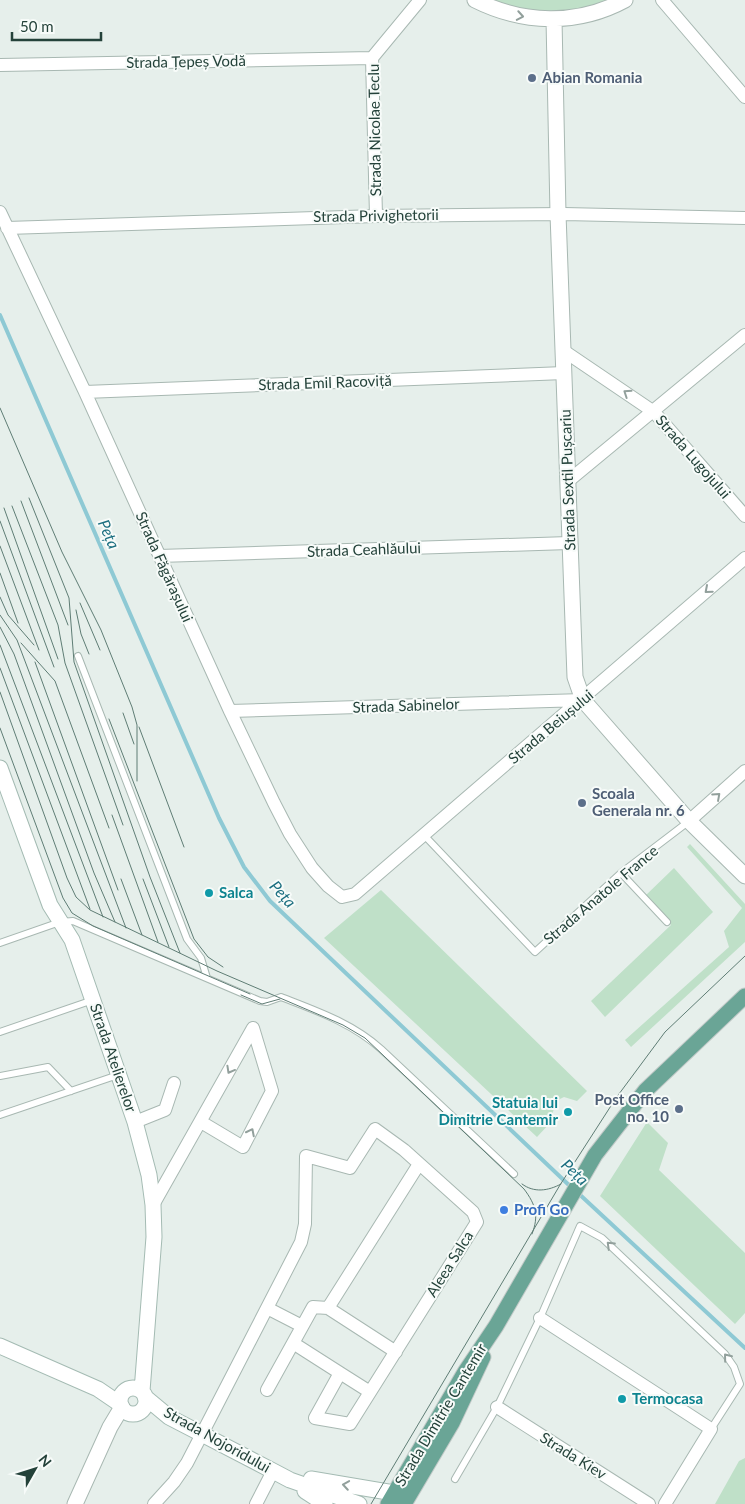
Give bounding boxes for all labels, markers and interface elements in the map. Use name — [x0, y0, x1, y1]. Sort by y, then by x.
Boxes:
scale bar — [12, 10, 101, 42]
one-way arrow — [516, 11, 525, 21]
text: 50 m — [20, 17, 54, 35]
street label: Strada Țepeș Vodă — [126, 51, 246, 71]
street label: Strada Nicolae Teclu — [364, 64, 384, 196]
place label: Abian Romania — [541, 68, 642, 86]
marker: Abian Romania — [526, 72, 538, 84]
street label: Strada Privighetorii — [313, 205, 439, 225]
street label: Strada Emil Racoviță — [258, 371, 392, 393]
one-way arrow — [623, 390, 632, 400]
street label: Strada Sextil Pușcariu — [556, 409, 578, 551]
street label: Strada Lugojului — [653, 411, 735, 502]
street label: Strada Făgărașului — [133, 509, 197, 625]
water label: Peța — [95, 516, 124, 551]
street label: Strada Ceahlăului — [307, 538, 421, 560]
one-way arrow — [705, 585, 714, 594]
street label: Strada Beiușului — [504, 685, 597, 767]
street label: Strada Sabinelor — [352, 694, 460, 716]
place label: Scoala Generala nr. 6 — [592, 784, 685, 819]
one-way arrow — [712, 793, 721, 802]
marker: Scoala Generala nr. 6 — [576, 797, 588, 809]
street label: Strada Anatole France — [539, 841, 661, 947]
water label: Peța — [266, 876, 300, 911]
place label: Salca — [219, 883, 253, 901]
marker: Salca — [203, 887, 215, 899]
street label: Strada Atelierelor — [87, 1001, 141, 1115]
one-way arrow — [226, 1065, 236, 1074]
place label: Post Office no. 10 — [595, 1090, 669, 1125]
place label: Statuia lui Dimitrie Cantemir — [439, 1093, 558, 1128]
marker: Post Office no. 10 — [673, 1103, 685, 1115]
marker: Statuia lui Dimitrie Cantemir — [562, 1106, 574, 1118]
one-way arrow — [245, 1128, 255, 1137]
water label: Peța — [558, 1154, 593, 1189]
place label: Profi Go — [514, 1200, 569, 1218]
marker: Profi Go — [498, 1204, 510, 1216]
street label: Aleea Salca — [422, 1227, 477, 1300]
one-way arrow — [606, 1242, 615, 1251]
street label: Strada Dimitrie Cantemir — [390, 1340, 490, 1489]
one-way arrow — [723, 1354, 732, 1363]
place label: Termocasa — [632, 1389, 703, 1407]
marker: Termocasa — [616, 1393, 628, 1405]
street label: Strada Nojoridului — [161, 1402, 274, 1476]
street label: Strada Kiev — [537, 1428, 610, 1483]
north arrow — [10, 1444, 60, 1494]
text: N — [35, 1451, 55, 1470]
one-way arrow — [341, 1480, 349, 1491]

